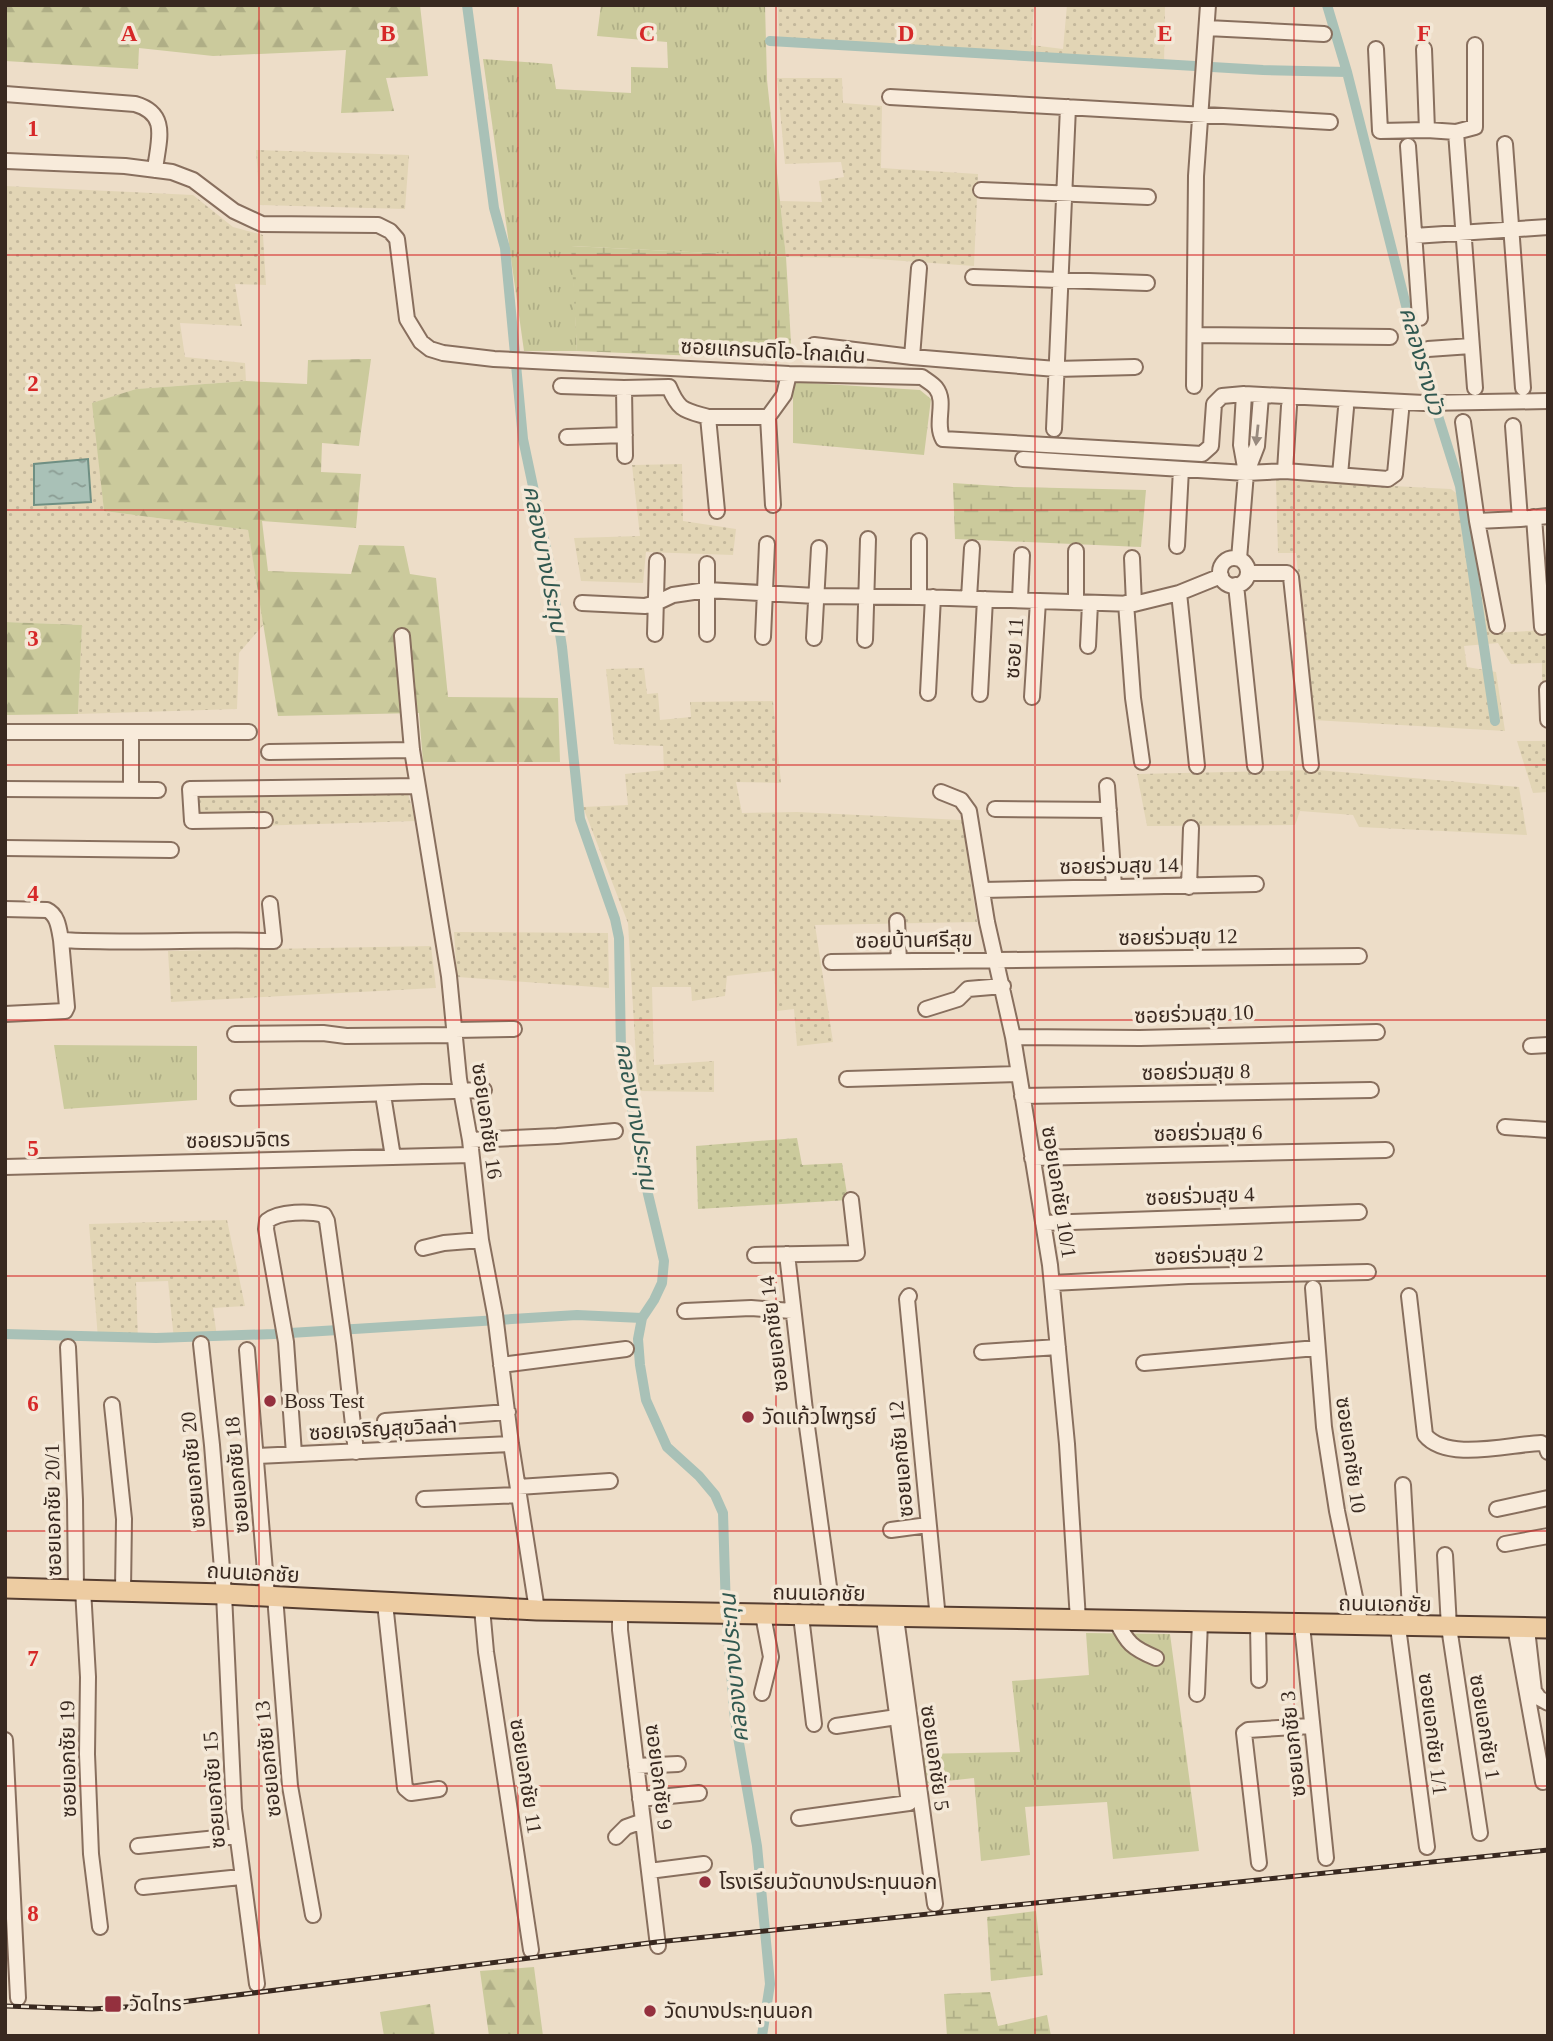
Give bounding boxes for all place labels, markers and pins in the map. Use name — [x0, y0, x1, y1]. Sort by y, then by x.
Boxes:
place label: Boss Test — [284, 1389, 365, 1413]
marker: Boss Test — [262, 1393, 278, 1409]
place label: วัดแก้วไพฑูรย์ — [762, 1405, 877, 1430]
marker: วัดแก้วไพฑูรย์ — [740, 1409, 756, 1425]
place label: โรงเรียนวัดบางประทุนนอก — [719, 1870, 937, 1895]
marker: โรงเรียนวัดบางประทุนนอก — [697, 1874, 713, 1890]
place label: วัดไทร — [129, 1992, 182, 2016]
marker: วัดไทร — [103, 1994, 123, 2014]
place label: วัดบางประทุนนอก — [664, 1999, 813, 2024]
marker: วัดบางประทุนนอก — [642, 2003, 658, 2019]

